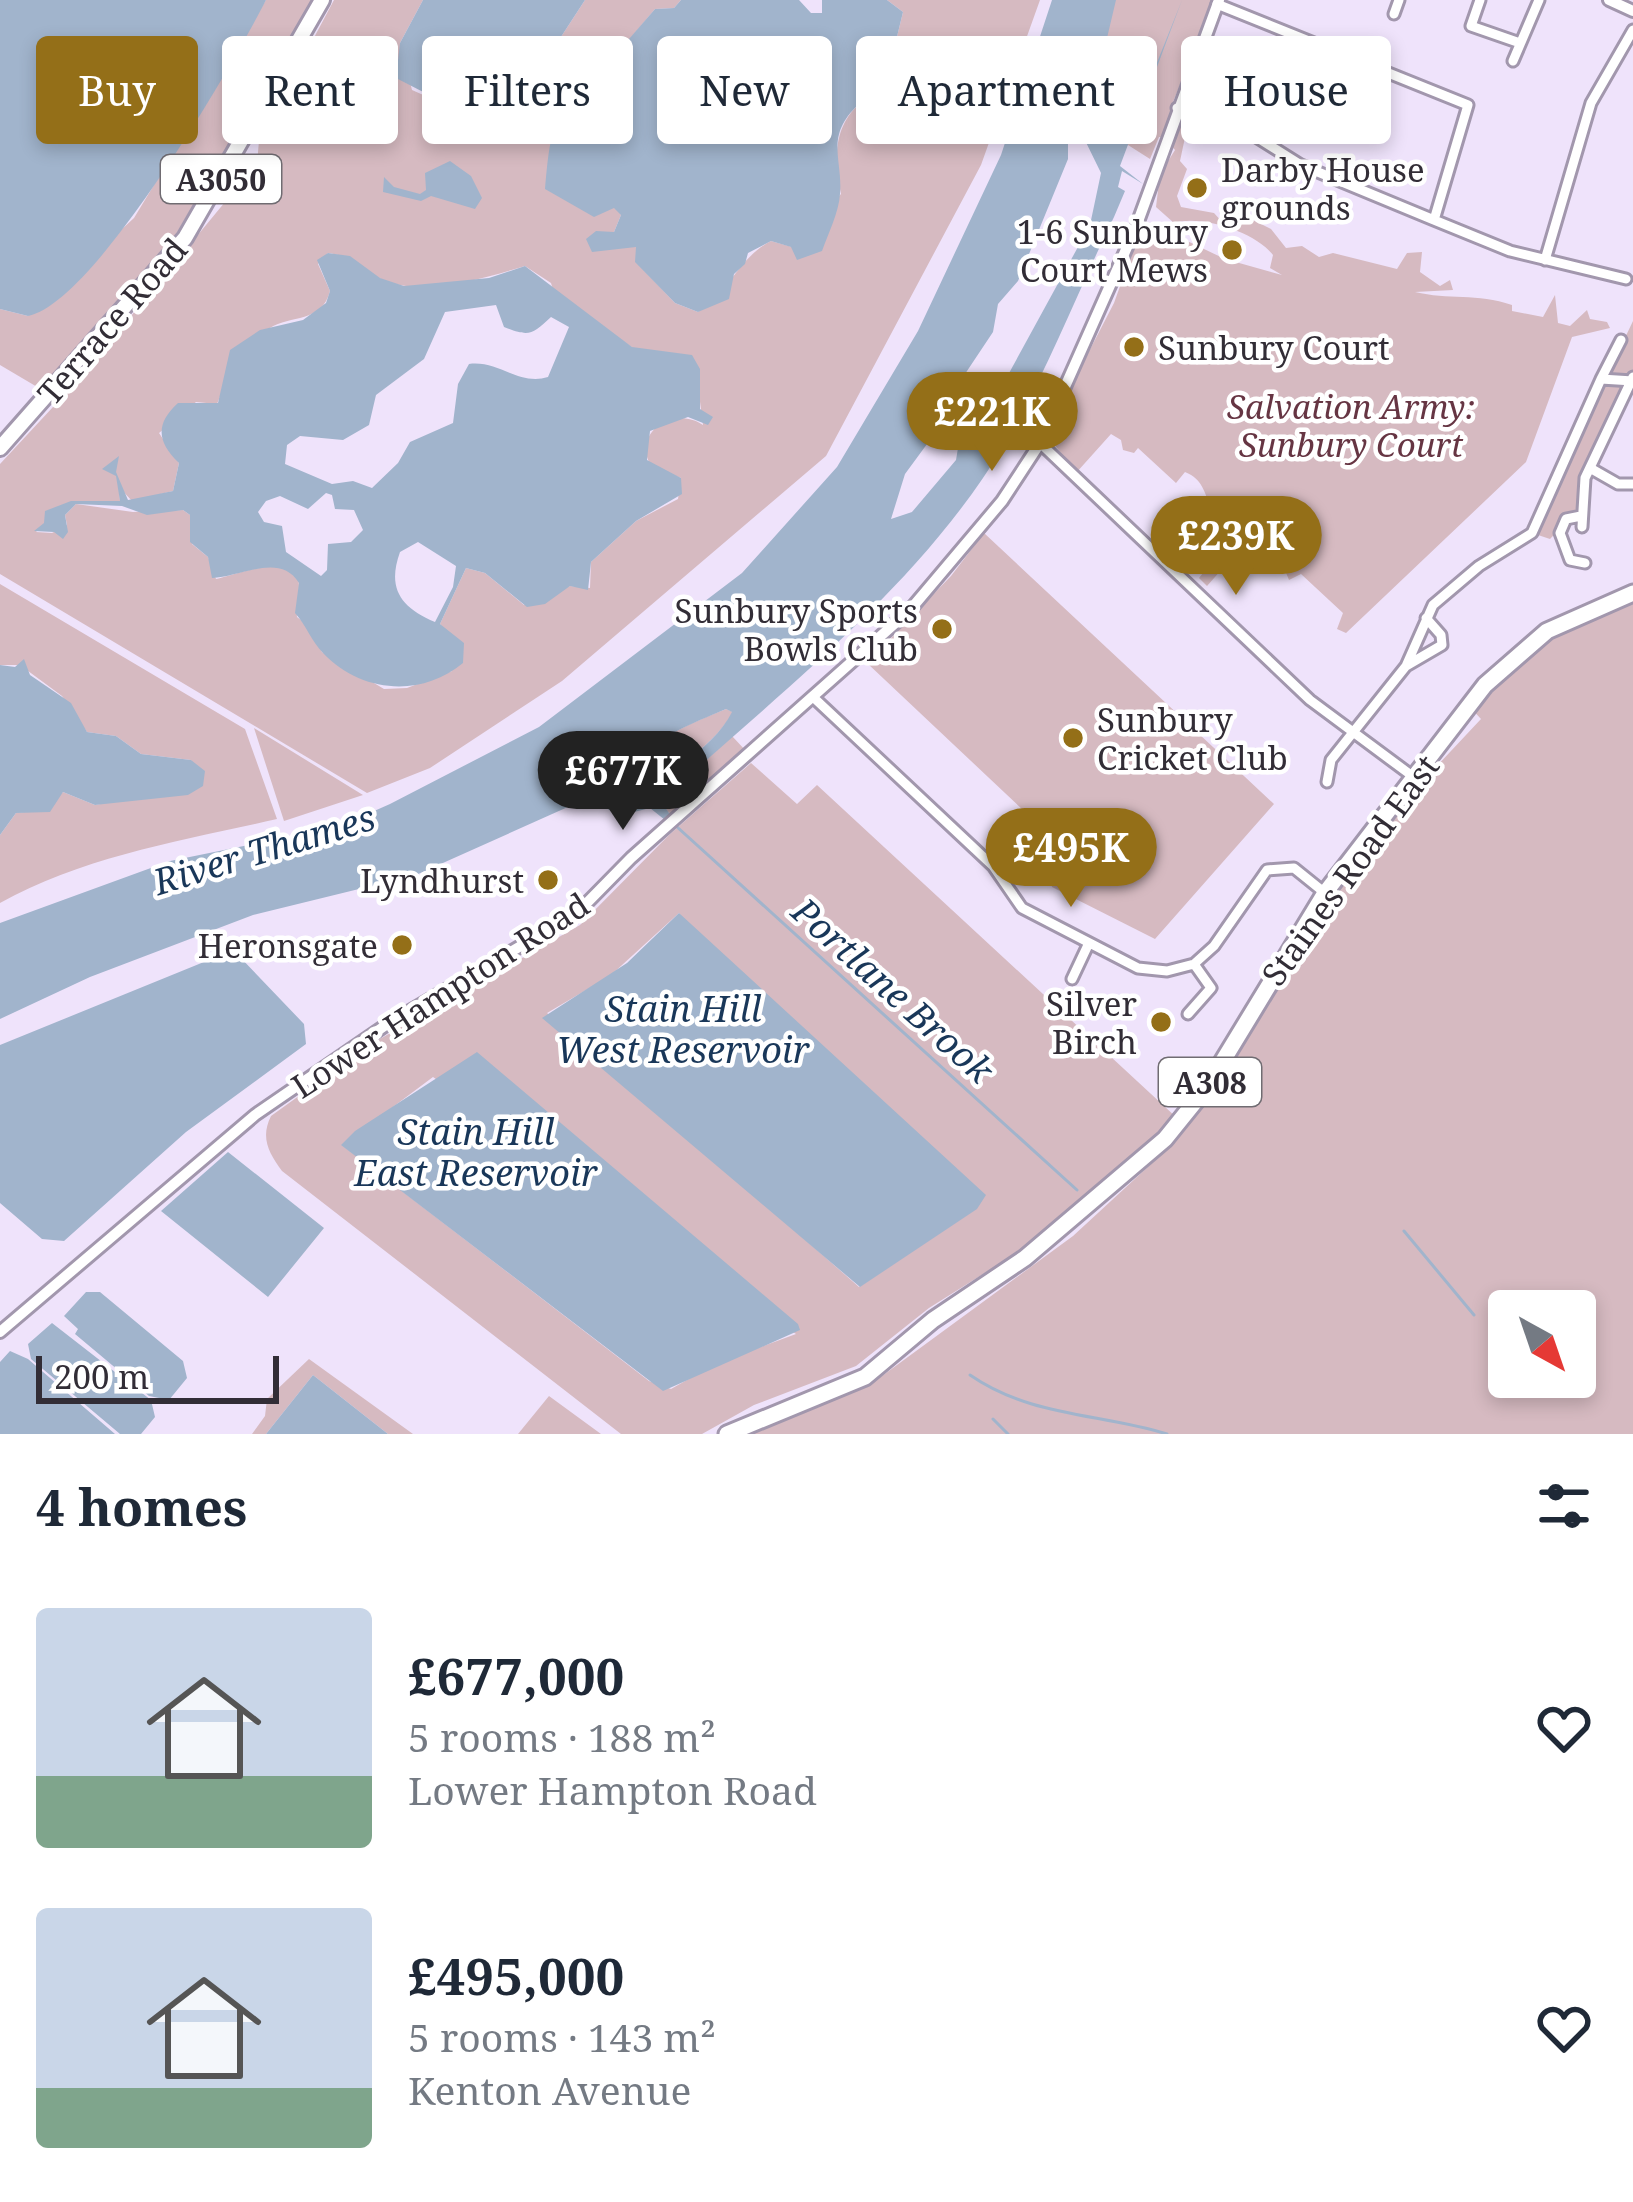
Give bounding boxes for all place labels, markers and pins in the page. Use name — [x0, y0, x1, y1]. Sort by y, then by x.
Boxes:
place label: Darby House grounds — [1221, 147, 1425, 230]
marker: Darby House grounds — [1184, 175, 1210, 201]
place label: 1-6 Sunbury Court Mews — [1017, 209, 1208, 292]
marker: 1-6 Sunbury Court Mews — [1219, 237, 1245, 263]
place label: Sunbury Court — [1158, 325, 1390, 370]
marker: Sunbury Court — [1121, 334, 1147, 360]
pin: £221K — [908, 372, 1076, 474]
pin: £239K — [1152, 496, 1320, 598]
place label: Sunbury Sports Bowls Club — [675, 588, 918, 671]
marker: Sunbury Sports Bowls Club — [929, 616, 955, 642]
place label: Sunbury Cricket Club — [1097, 697, 1288, 780]
marker: Sunbury Cricket Club — [1060, 725, 1086, 751]
pin: £677K — [539, 731, 707, 833]
pin: £495K — [987, 808, 1155, 910]
place label: Lyndhurst — [360, 858, 524, 903]
marker: Lyndhurst — [535, 867, 561, 893]
place label: Heronsgate — [198, 923, 378, 968]
marker: Heronsgate — [389, 932, 415, 958]
place label: Silver Birch — [1046, 981, 1137, 1064]
marker: Silver Birch — [1148, 1009, 1174, 1035]

